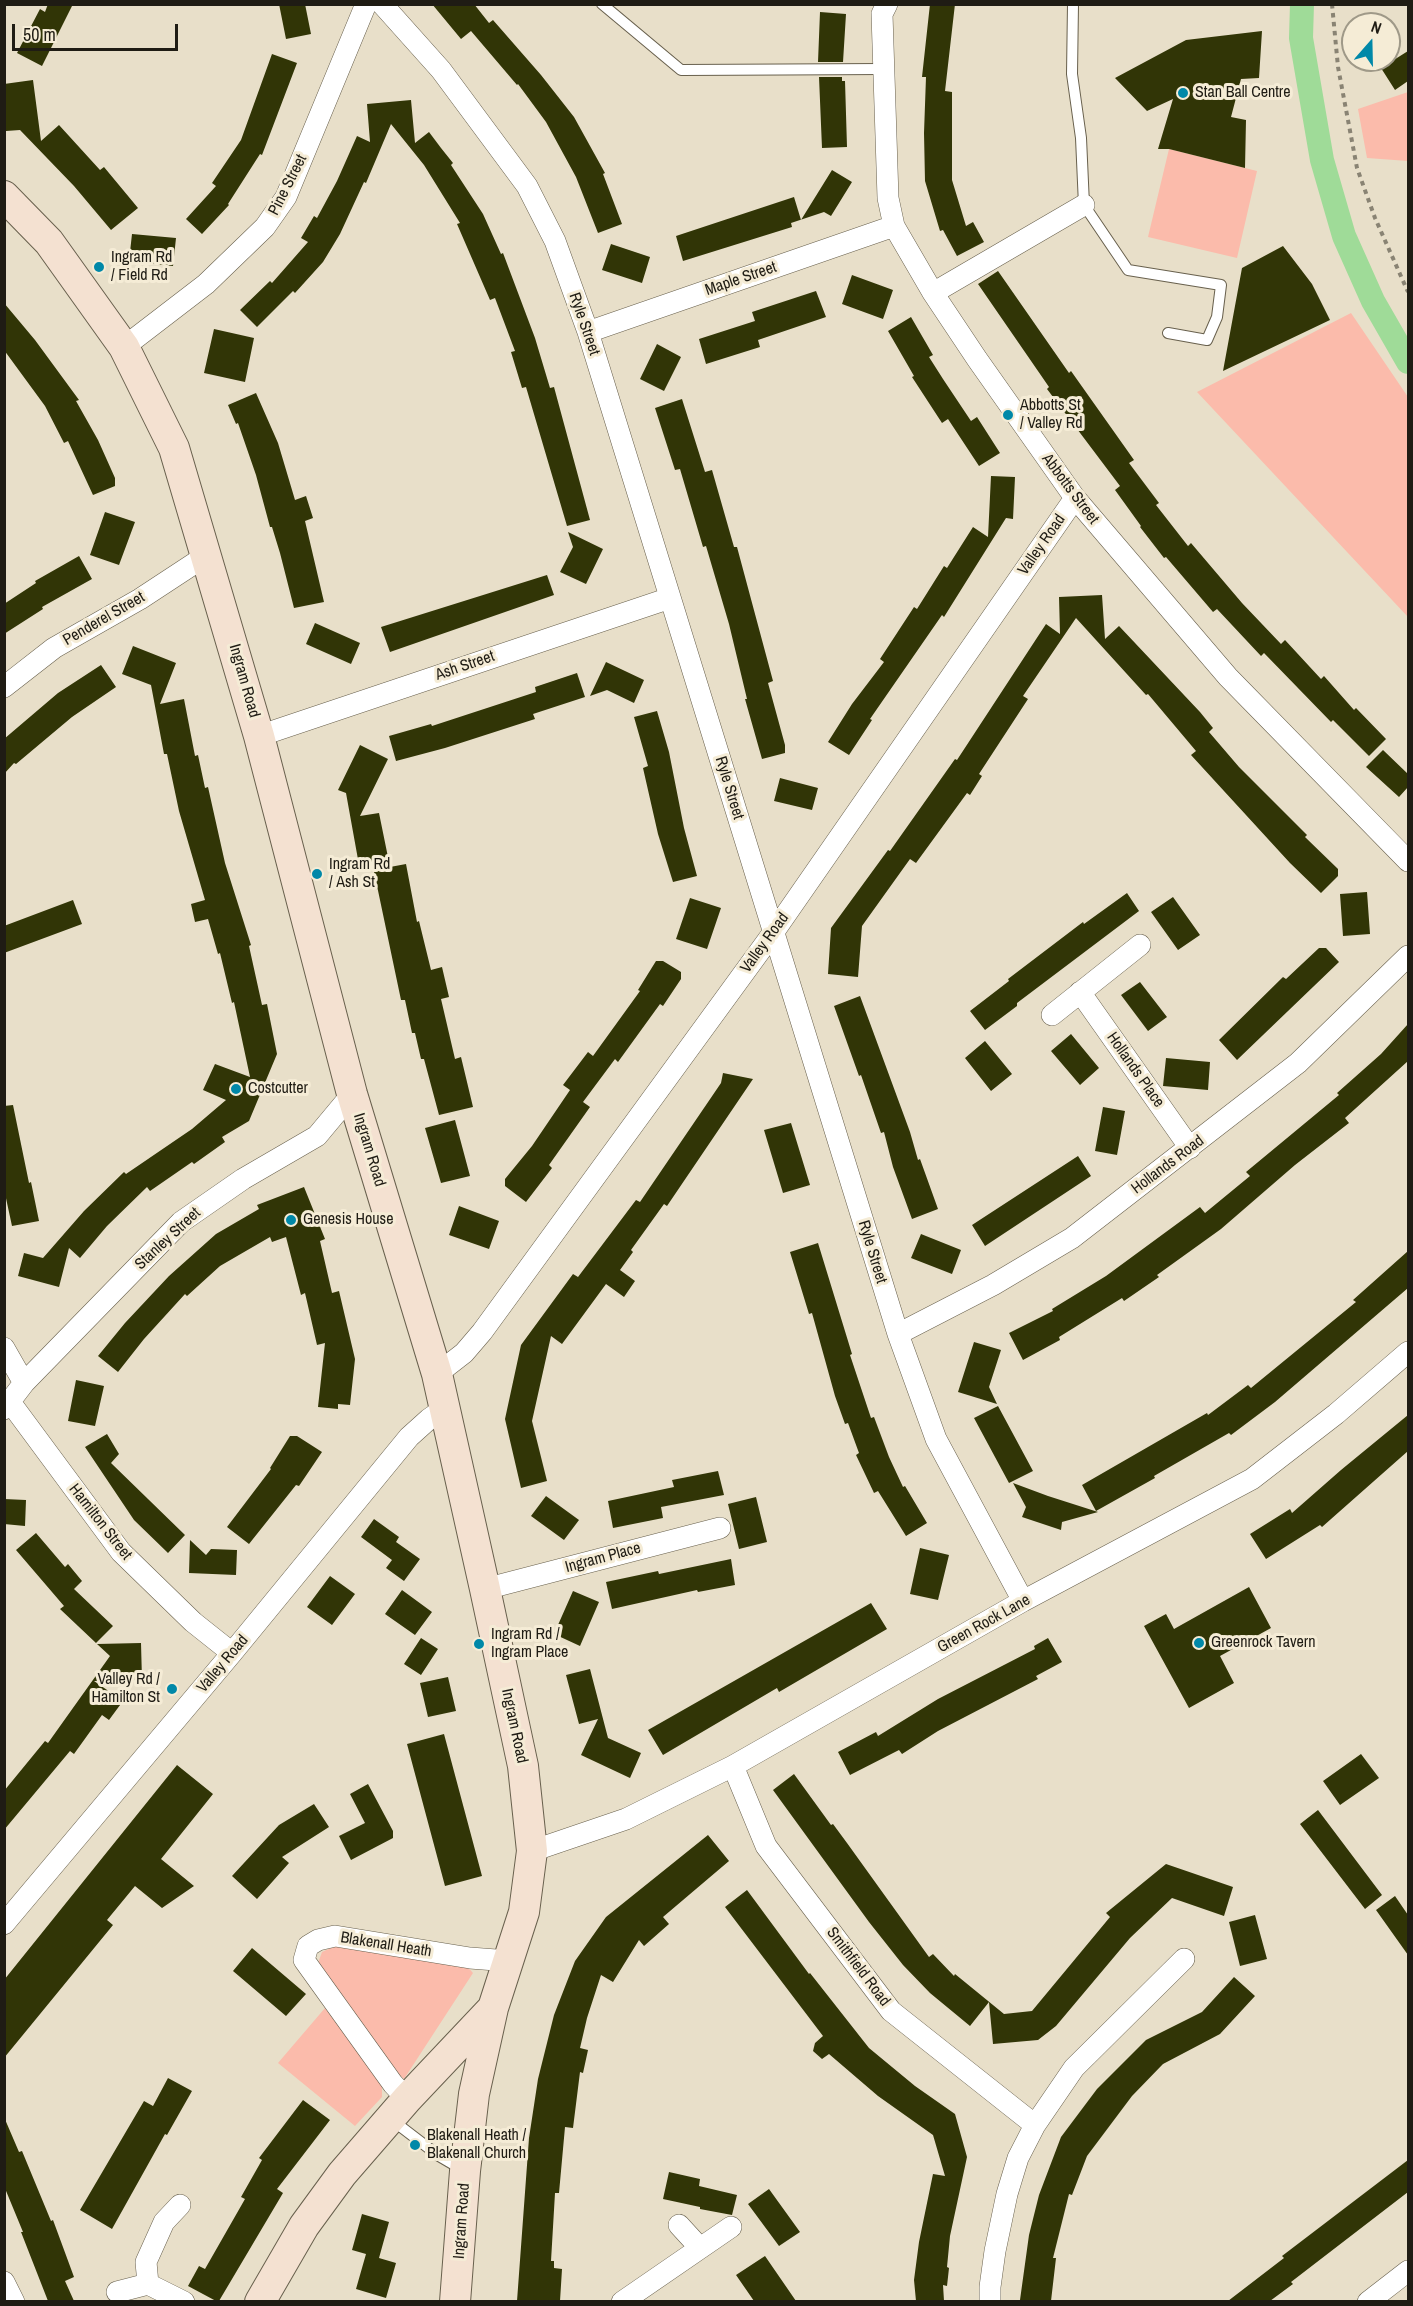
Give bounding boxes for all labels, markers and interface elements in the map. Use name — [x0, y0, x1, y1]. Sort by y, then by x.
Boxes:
scale bar — [15, 12, 182, 50]
north arrow — [1341, 12, 1401, 72]
text: N — [1368, 15, 1385, 39]
text: 50 m — [23, 22, 56, 47]
place label: Stan Ball Centre — [1195, 83, 1291, 103]
marker: Stan Ball Centre — [1176, 86, 1190, 100]
street label: Pine Street — [265, 151, 311, 219]
place label: Ingram Rd / Field Rd — [111, 248, 172, 286]
street label: Maple Street — [703, 258, 779, 300]
marker: Ingram Rd / Field Rd — [92, 260, 106, 274]
street label: Ryle Street — [564, 290, 604, 358]
place label: Abbotts St / Valley Rd — [1020, 396, 1082, 434]
marker: Abbotts St / Valley Rd — [1001, 408, 1015, 422]
street label: Abbotts Street — [1037, 450, 1103, 528]
street label: Valley Road — [1014, 511, 1070, 579]
street label: Penderel Street — [60, 588, 148, 650]
street label: Ingram Road — [224, 642, 264, 720]
street label: Ash Street — [433, 647, 497, 685]
street label: Ryle Street — [710, 754, 748, 822]
place label: Ingram Rd / Ash St — [329, 855, 390, 893]
marker: Ingram Rd / Ash St — [310, 867, 324, 881]
street label: Valley Road — [737, 909, 793, 977]
street label: Hollands Place — [1102, 1029, 1168, 1111]
place label: Costcutter — [248, 1079, 308, 1099]
marker: Costcutter — [229, 1082, 243, 1096]
street label: Ingram Road — [349, 1111, 389, 1189]
street label: Hollands Road — [1128, 1131, 1208, 1199]
street label: Stanley Street — [131, 1204, 205, 1274]
place label: Genesis House — [303, 1210, 393, 1230]
marker: Genesis House — [284, 1213, 298, 1227]
street label: Ryle Street — [853, 1218, 891, 1286]
street label: Hamilton Street — [64, 1480, 136, 1564]
street label: Ingram Place — [563, 1539, 643, 1577]
street label: Green Rock Lane — [934, 1591, 1034, 1657]
place label: Ingram Rd / Ingram Place — [491, 1625, 568, 1663]
street label: Valley Road — [193, 1631, 253, 1697]
place label: Greenrock Tavern — [1211, 1633, 1316, 1653]
marker: Greenrock Tavern — [1192, 1636, 1206, 1650]
marker: Ingram Rd / Ingram Place — [472, 1637, 486, 1651]
place label: Valley Rd / Hamilton St — [91, 1670, 160, 1708]
marker: Valley Rd / Hamilton St — [165, 1682, 179, 1696]
street label: Ingram Road — [497, 1687, 531, 1765]
street label: Smithfield Road — [822, 1924, 894, 2010]
street label: Blakenall Heath — [339, 1928, 433, 1962]
place label: Blakenall Heath / Blakenall Church — [427, 2126, 526, 2164]
marker: Blakenall Heath / Blakenall Church — [408, 2138, 422, 2152]
street label: Ingram Road — [450, 2183, 474, 2259]

